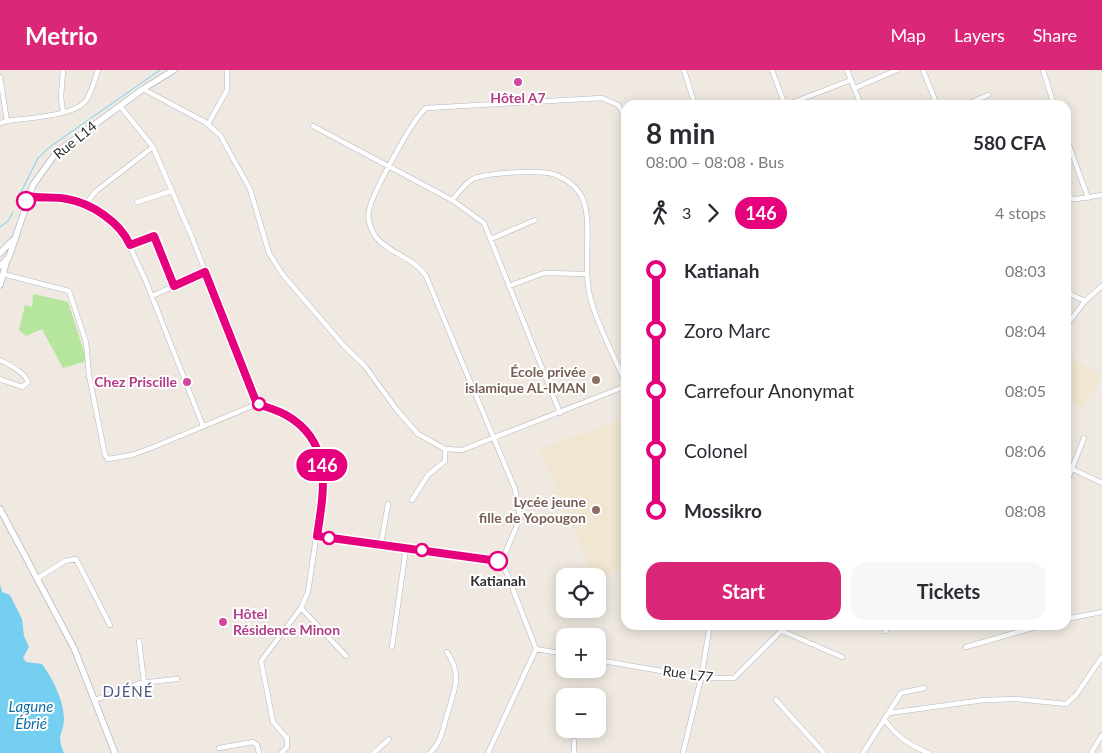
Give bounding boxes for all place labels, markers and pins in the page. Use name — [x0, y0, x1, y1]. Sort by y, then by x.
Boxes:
marker: Hôtel A7 — [512, 76, 524, 88]
place label: Hôtel A7 — [490, 89, 546, 106]
unlabelled marker — [16, 191, 36, 211]
place label: École privée islamique AL-IMAN — [465, 363, 587, 396]
place label: Chez Priscille — [94, 373, 178, 390]
marker: École privée islamique AL-IMAN — [590, 374, 602, 386]
marker: Chez Priscille — [181, 376, 193, 388]
unlabelled marker — [252, 397, 266, 411]
place label: Lycée jeune fille de Yopougon — [479, 493, 587, 526]
marker: Lycée jeune fille de Yopougon — [590, 504, 602, 516]
unlabelled marker — [322, 531, 336, 545]
unlabelled marker — [415, 543, 429, 557]
marker: Katianah — [488, 551, 508, 571]
place label: Katianah — [470, 572, 526, 589]
place label: Hôtel Résidence Minon — [233, 605, 340, 638]
marker: Hôtel Résidence Minon — [217, 616, 229, 628]

